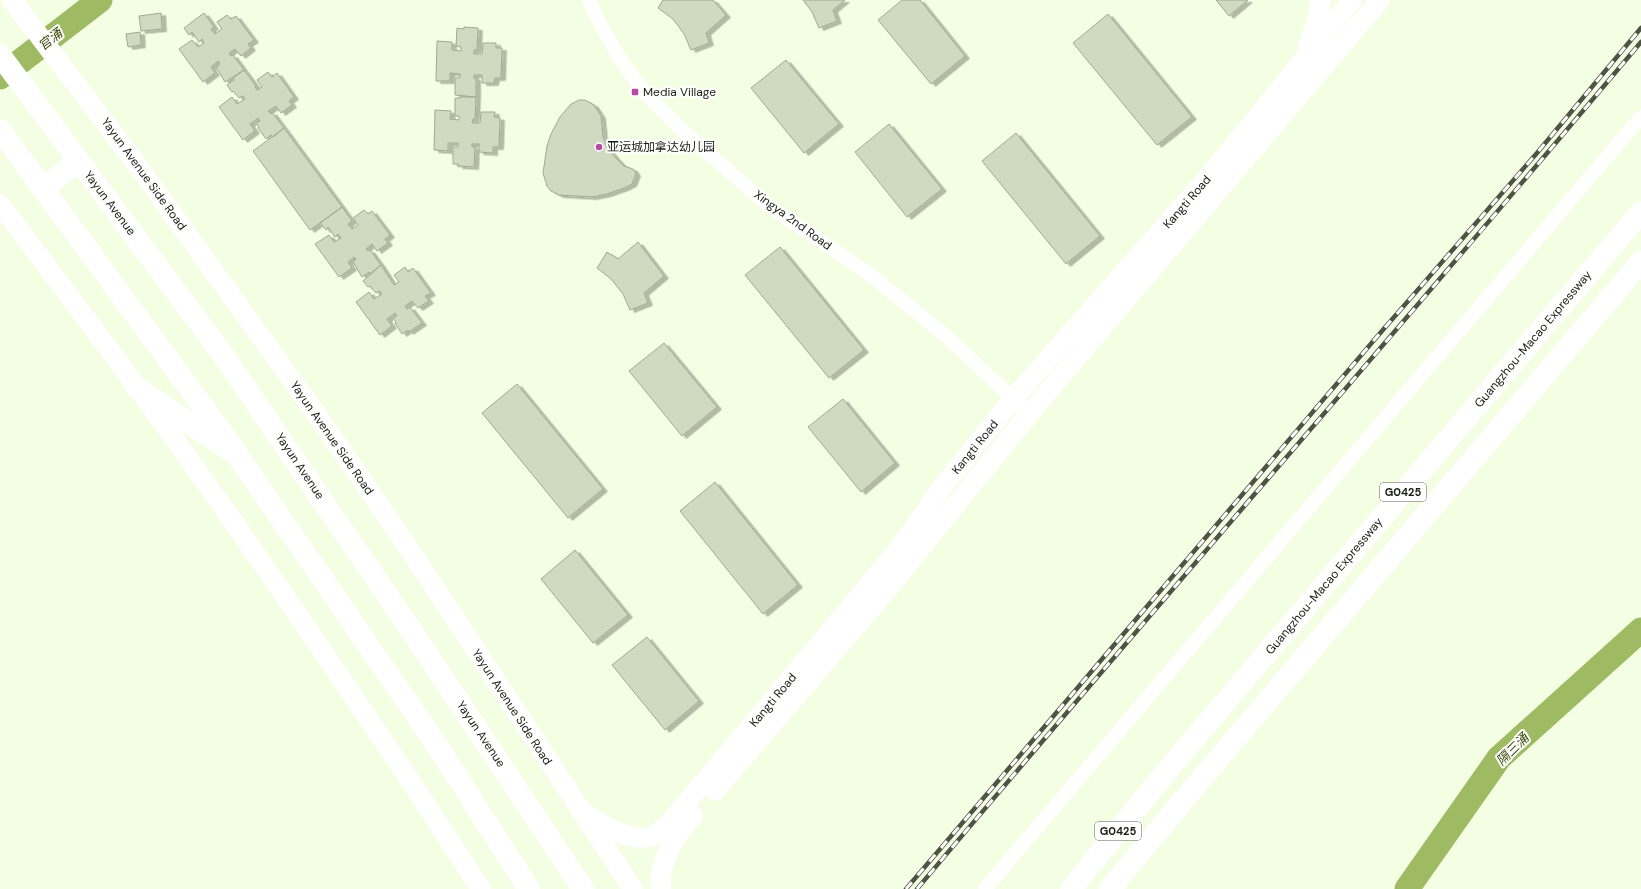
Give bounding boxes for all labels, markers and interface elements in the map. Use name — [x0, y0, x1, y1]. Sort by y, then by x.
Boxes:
water label: 官涌 — [35, 23, 67, 54]
place label: Media Village — [643, 84, 716, 100]
marker: Media Village — [630, 87, 640, 97]
street label: Yayun Avenue Side Road — [98, 115, 190, 233]
place label: 亚运城加拿达幼儿园 — [607, 139, 715, 155]
marker: 亚运城加拿达幼儿园 — [594, 142, 604, 152]
street label: Yayun Avenue — [81, 168, 139, 238]
street label: Kangti Road — [1159, 172, 1215, 232]
street label: Xingya 2nd Road — [751, 186, 835, 254]
street label: Guangzhou-Macao Expressway — [1471, 267, 1595, 411]
street label: Yayun Avenue Side Road — [287, 378, 377, 498]
street label: Kangti Road — [948, 416, 1002, 478]
street label: Yayun Avenue — [273, 430, 327, 502]
road number: G0425 — [1380, 483, 1426, 501]
street label: Guangzhou-Macao Expressway — [1262, 514, 1386, 658]
street label: Yayun Avenue Side Road — [469, 646, 555, 768]
street label: Kangti Road — [746, 670, 800, 730]
street label: Yayun Avenue — [454, 698, 508, 770]
water label: 隔三涌 — [1493, 728, 1534, 769]
road number: G0425 — [1095, 822, 1141, 840]

